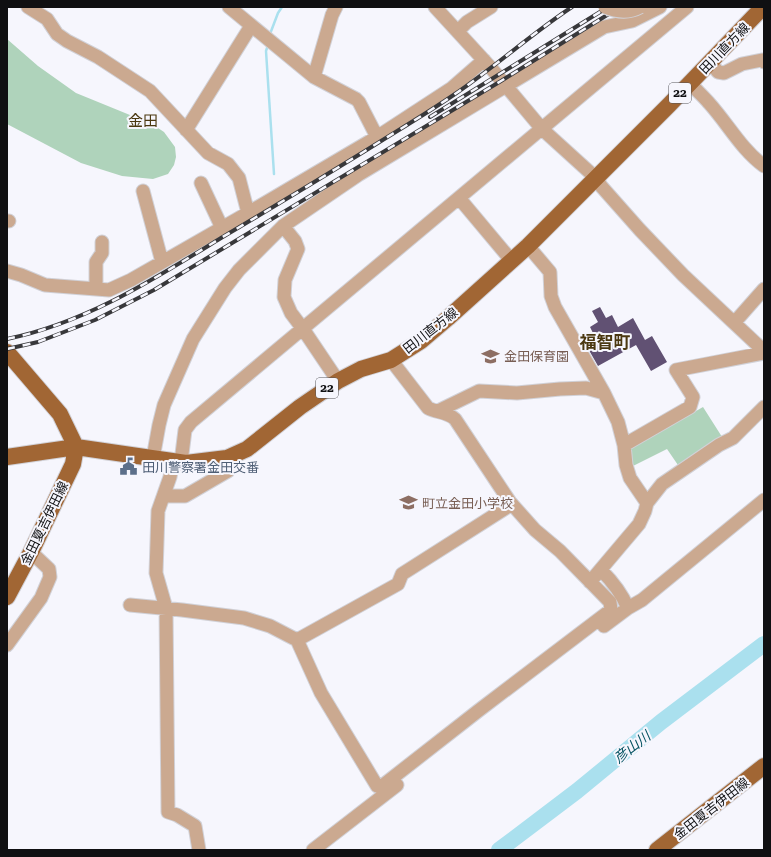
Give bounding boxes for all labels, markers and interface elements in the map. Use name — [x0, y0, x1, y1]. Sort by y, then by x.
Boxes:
street label: 田川直方線 — [696, 20, 752, 77]
road number: 22 — [669, 83, 691, 103]
district label: 金田 — [128, 112, 158, 130]
street label: 田川直方線 — [400, 304, 461, 356]
district label: 福智町 — [580, 332, 631, 352]
school or university icon: 金田保育園 — [481, 346, 501, 366]
place label: 金田保育園 — [504, 349, 569, 364]
road number: 22 — [316, 378, 338, 398]
public building icon: 田川警察署金田交番 — [119, 457, 139, 477]
place label: 田川警察署金田交番 — [142, 460, 259, 475]
street label: 金田夏吉伊田線 — [18, 479, 71, 567]
school or university icon: 町立金田小学校 — [399, 493, 419, 513]
place label: 町立金田小学校 — [422, 496, 513, 511]
water label: 彦山川 — [611, 727, 655, 766]
street label: 金田夏吉伊田線 — [671, 774, 752, 842]

